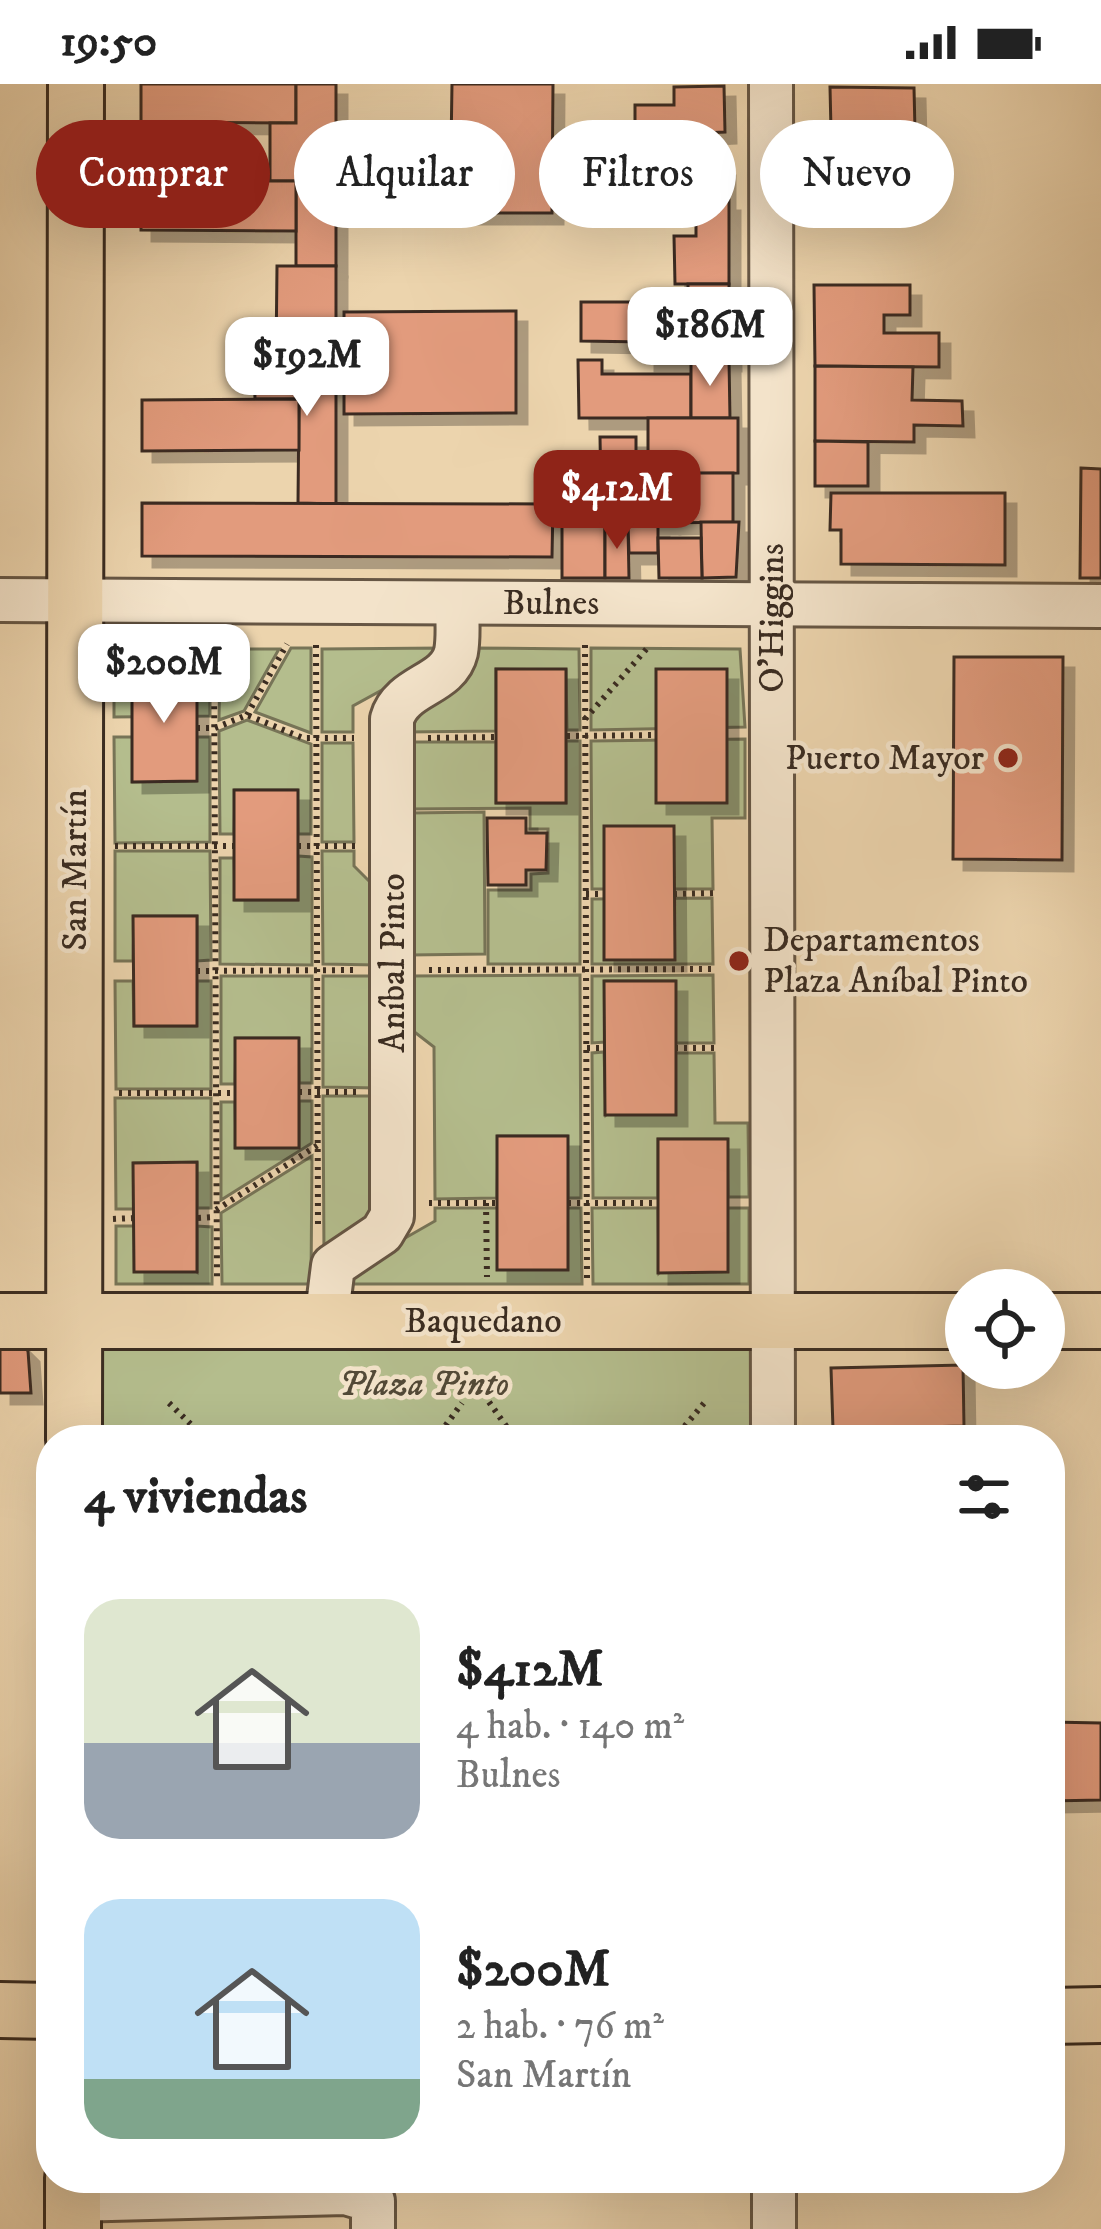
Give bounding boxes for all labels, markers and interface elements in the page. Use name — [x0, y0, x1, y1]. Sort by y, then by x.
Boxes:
text: 19:50 — [60, 14, 157, 70]
chip: Comprar — [36, 120, 270, 228]
chip: Alquilar — [294, 120, 515, 228]
chip: Filtros — [539, 120, 736, 228]
chip: Nuevo — [760, 120, 954, 228]
pin: $186M — [626, 287, 794, 389]
text: $186M — [654, 301, 766, 350]
pin: $192M — [223, 317, 391, 419]
text: $192M — [252, 331, 362, 380]
pin: $412M — [533, 450, 701, 552]
text: $412M — [561, 464, 673, 513]
street label: O'Higgins — [750, 543, 795, 693]
street label: Bulnes — [503, 581, 599, 626]
pin: $200M — [80, 624, 248, 726]
text: $200M — [105, 638, 223, 687]
place label: Puerto Mayor — [785, 736, 985, 781]
marker: Puerto Mayor — [995, 745, 1021, 771]
street label: San Martín — [53, 789, 98, 951]
street label: Aníbal Pinto — [371, 873, 416, 1053]
place label: Departamentos Plaza Aníbal Pinto — [763, 918, 1028, 1004]
marker: Departamentos Plaza Aníbal Pinto — [726, 948, 752, 974]
map controls — [945, 1269, 1065, 1389]
button: locate — [945, 1269, 1065, 1389]
street label: Baquedano — [404, 1299, 562, 1344]
park label: Plaza Pinto — [339, 1362, 509, 1407]
icon: filters — [951, 1464, 1017, 1530]
text: 4 viviendas — [84, 1465, 307, 1529]
text: $412M — [456, 1638, 604, 1702]
icon: home — [180, 1647, 324, 1791]
text: 4 hab. · 140 m² — [456, 1702, 684, 1751]
text: Bulnes — [456, 1751, 561, 1800]
text: $200M — [456, 1938, 610, 2002]
icon: home — [180, 1947, 324, 2091]
text: 2 hab. · 76 m² — [456, 2002, 664, 2051]
text: San Martín — [456, 2051, 631, 2100]

